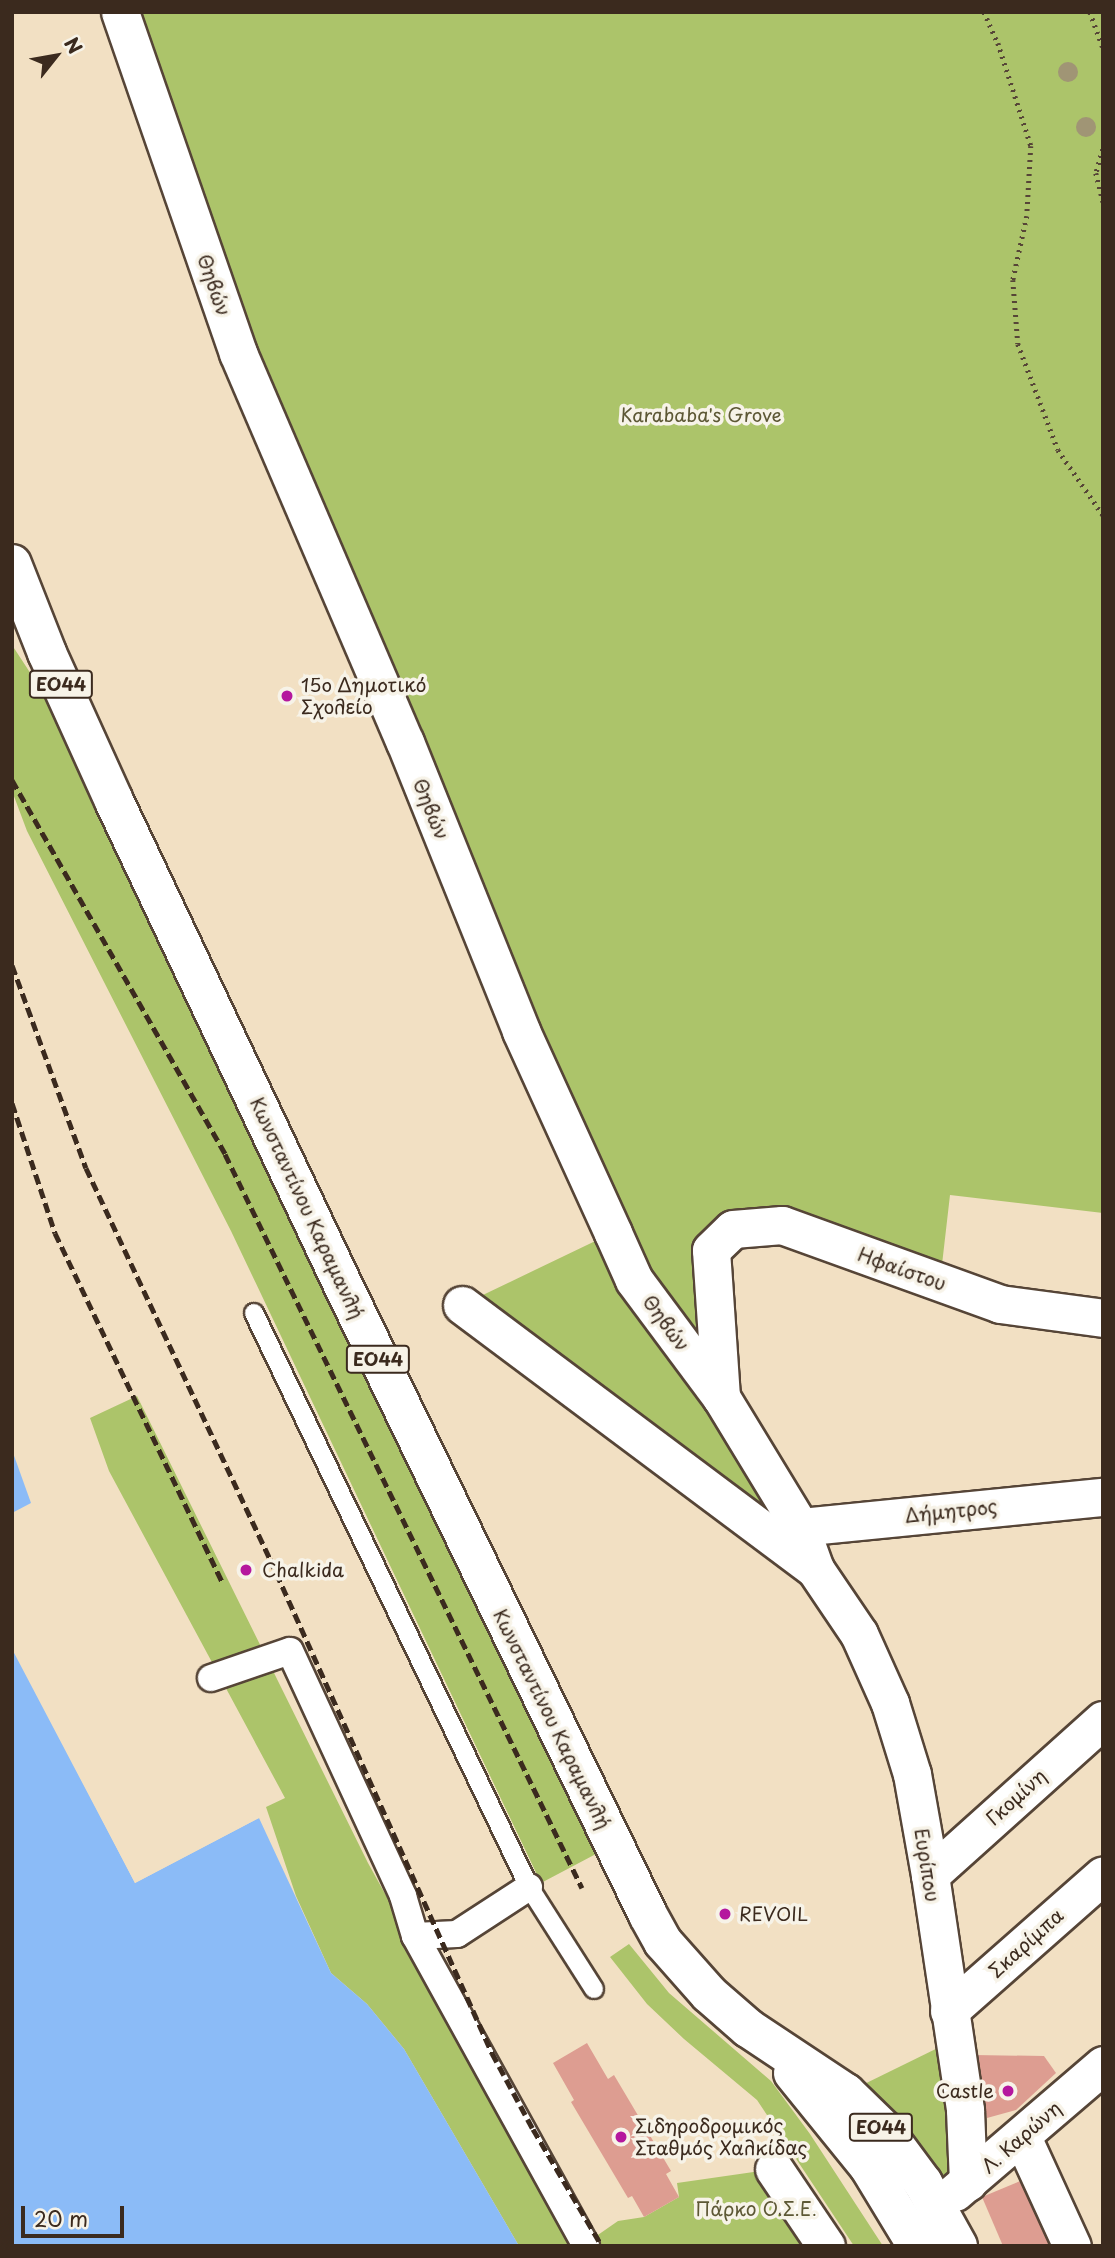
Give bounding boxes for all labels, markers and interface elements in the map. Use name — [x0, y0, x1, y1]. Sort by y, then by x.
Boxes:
north arrow — [21, 21, 91, 91]
text: N — [58, 32, 90, 59]
street label: Θηβών — [193, 251, 235, 319]
park label: Karababa's Grove — [620, 404, 782, 426]
road number: ΕΟ44 — [28, 670, 94, 698]
place label: 15o Δημοτικό Σχολείο — [301, 674, 428, 718]
marker: 15o Δημοτικό Σχολείο — [279, 688, 295, 704]
street label: Θηβών — [408, 775, 454, 843]
street label: Κωνσταντίνου Καραμανλή — [246, 1093, 368, 1323]
street label: Ηφαίστου — [855, 1243, 949, 1295]
street label: Θηβών — [638, 1291, 694, 1355]
road number: ΕΟ44 — [345, 1344, 411, 1374]
street label: Δήμητρος — [904, 1495, 998, 1527]
place label: Chalkida — [262, 1559, 344, 1581]
marker: Chalkida — [236, 1560, 256, 1580]
street label: Κωνσταντίνου Καραμανλή — [489, 1605, 615, 1833]
street label: Γκομίνη — [981, 1764, 1051, 1830]
street label: Ευρίπου — [910, 1827, 944, 1903]
place label: REVOIL — [739, 1903, 808, 1925]
street label: Σκαρίμπα — [984, 1904, 1068, 1982]
marker: REVOIL — [717, 1906, 733, 1922]
place label: Castle — [936, 2080, 994, 2102]
marker: Castle — [1000, 2083, 1016, 2099]
street label: Λ. Καρώνη — [976, 2096, 1066, 2178]
road number: ΕΟ44 — [848, 2112, 914, 2141]
place label: Σιδηροδρομικός Σταθμός Χαλκίδας — [635, 2115, 807, 2159]
marker: Σιδηροδρομικός Σταθμός Χαλκίδας — [613, 2129, 629, 2145]
scale bar — [24, 2192, 128, 2236]
park label: Πάρκο Ο.Σ.Ε. — [695, 2198, 817, 2220]
text: 20 m — [34, 2202, 88, 2234]

